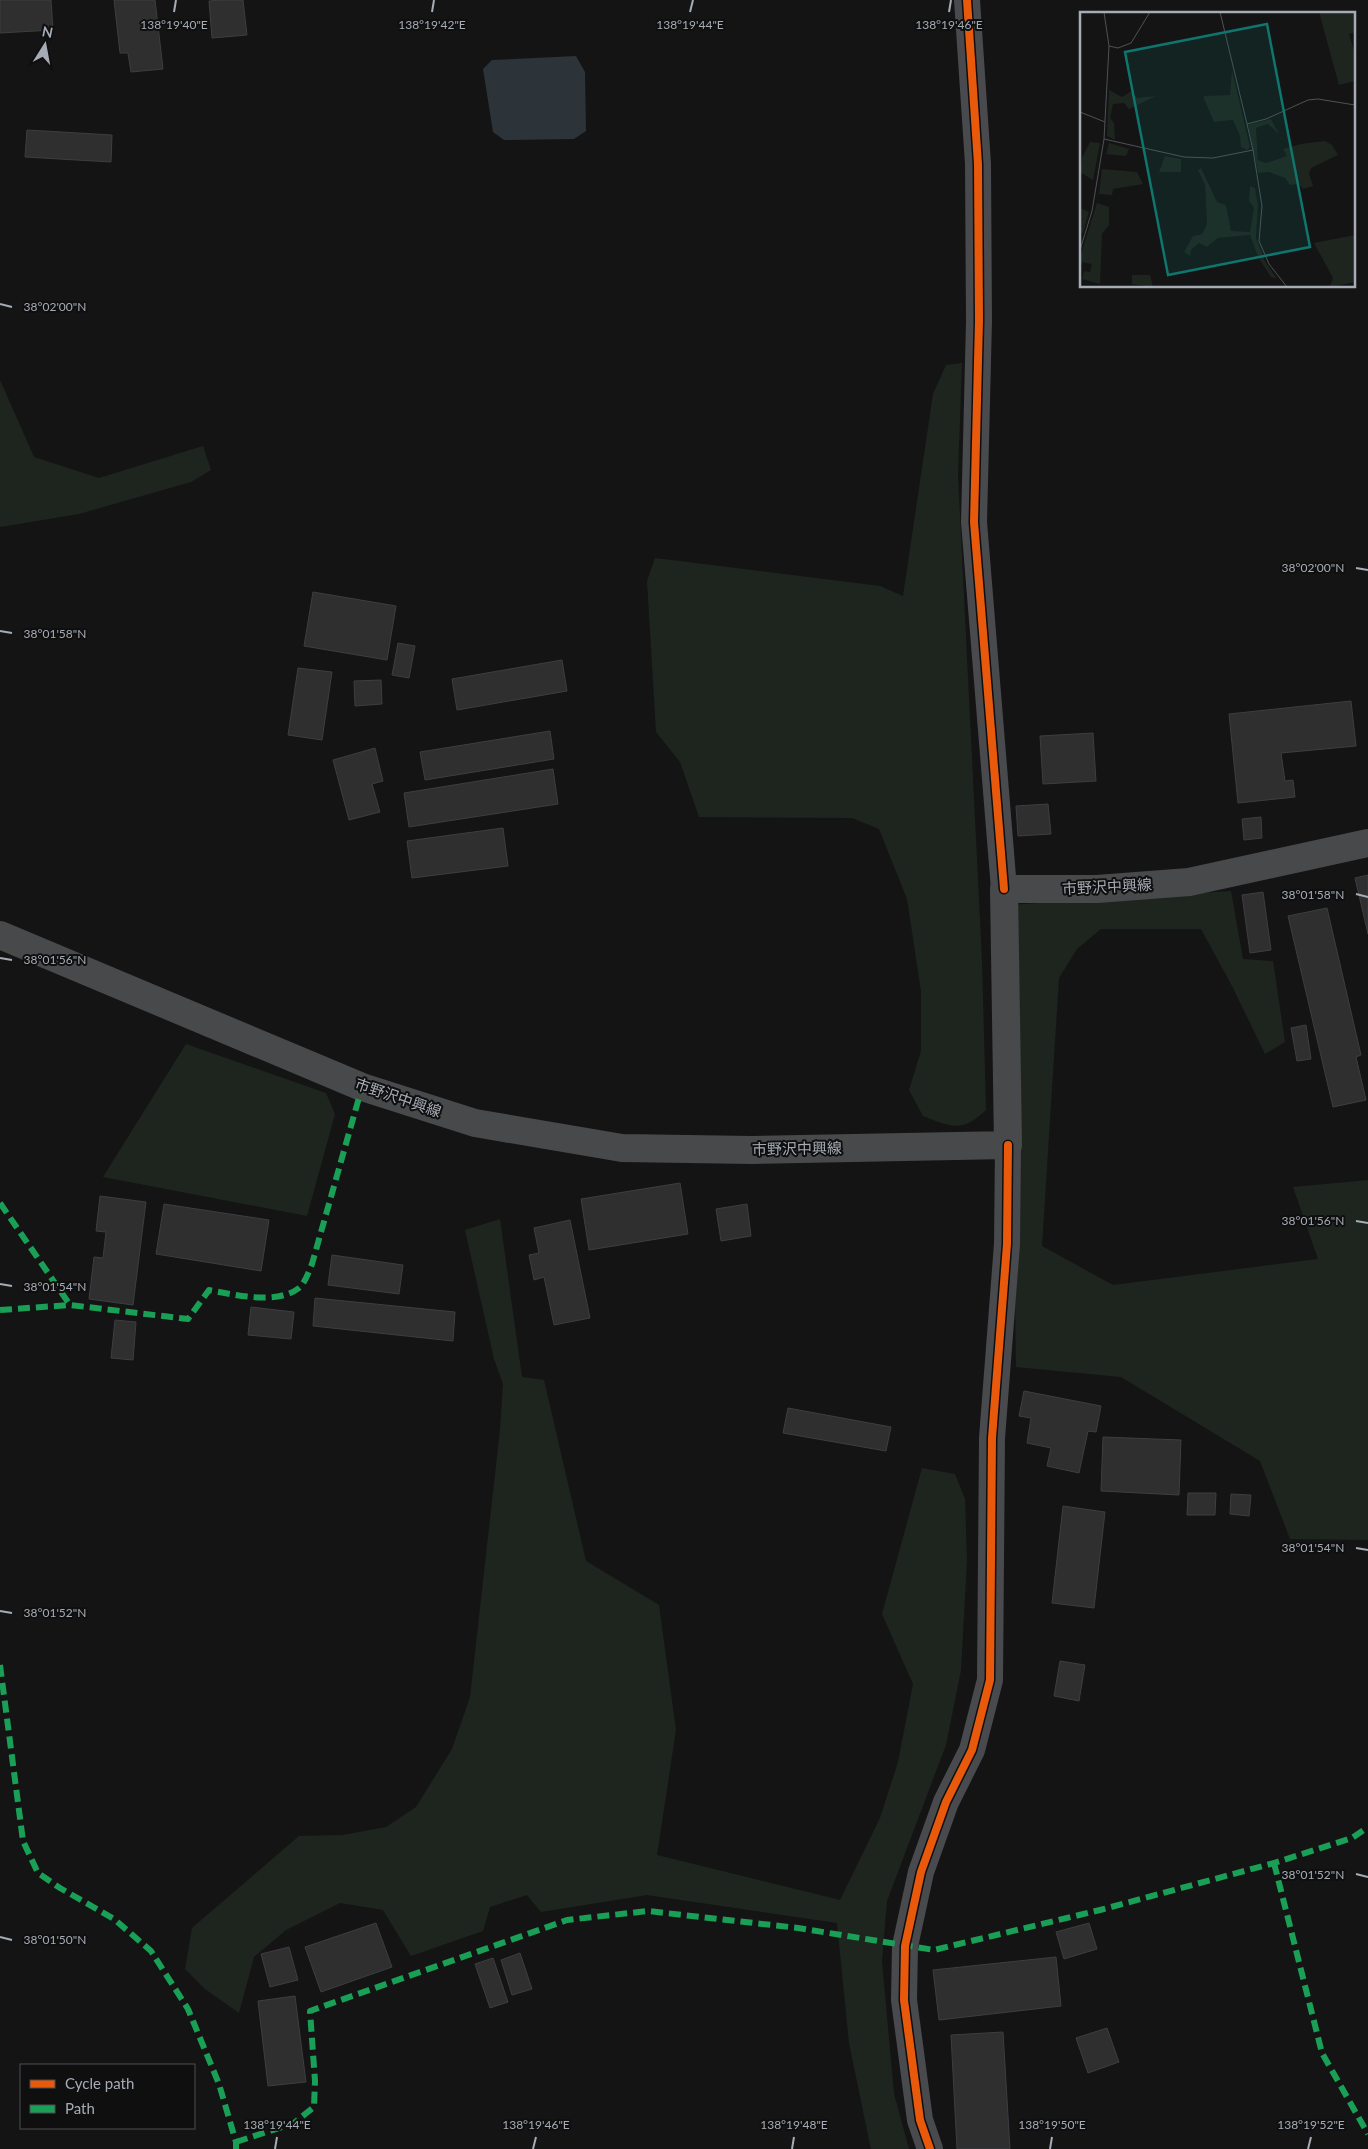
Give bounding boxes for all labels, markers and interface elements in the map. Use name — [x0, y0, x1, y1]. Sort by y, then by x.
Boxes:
inset map — [1080, 12, 1356, 288]
text: 138°19'40"E — [140, 17, 208, 32]
text: 138°19'42"E — [398, 17, 466, 32]
text: 138°19'44"E — [656, 17, 724, 32]
text: 138°19'46"E — [915, 17, 983, 32]
north arrow — [20, 20, 70, 70]
text: N — [41, 22, 54, 41]
text: 38°02'00"N — [24, 299, 86, 314]
text: 38°02'00"N — [1282, 560, 1344, 575]
text: 38°01'58"N — [24, 626, 86, 641]
street label: 市野沢中興線 — [1062, 875, 1152, 897]
text: 38°01'58"N — [1282, 887, 1344, 902]
text: 38°01'56"N — [24, 952, 86, 967]
street label: 市野沢中興線 — [353, 1074, 444, 1120]
street label: 市野沢中興線 — [752, 1138, 842, 1158]
text: 38°01'56"N — [1282, 1213, 1344, 1228]
text: 38°01'54"N — [24, 1279, 86, 1294]
text: 38°01'54"N — [1282, 1540, 1344, 1555]
text: 38°01'52"N — [24, 1605, 86, 1620]
text: 38°01'52"N — [1282, 1867, 1344, 1882]
text: 38°01'50"N — [24, 1932, 86, 1947]
legend — [20, 2064, 195, 2129]
text: Cycle path — [65, 2074, 134, 2092]
text: Path — [65, 2099, 95, 2117]
text: 138°19'44"E — [243, 2117, 311, 2132]
text: 138°19'46"E — [502, 2117, 570, 2132]
text: 138°19'48"E — [760, 2117, 828, 2132]
text: 138°19'50"E — [1018, 2117, 1086, 2132]
text: 138°19'52"E — [1277, 2117, 1345, 2132]

